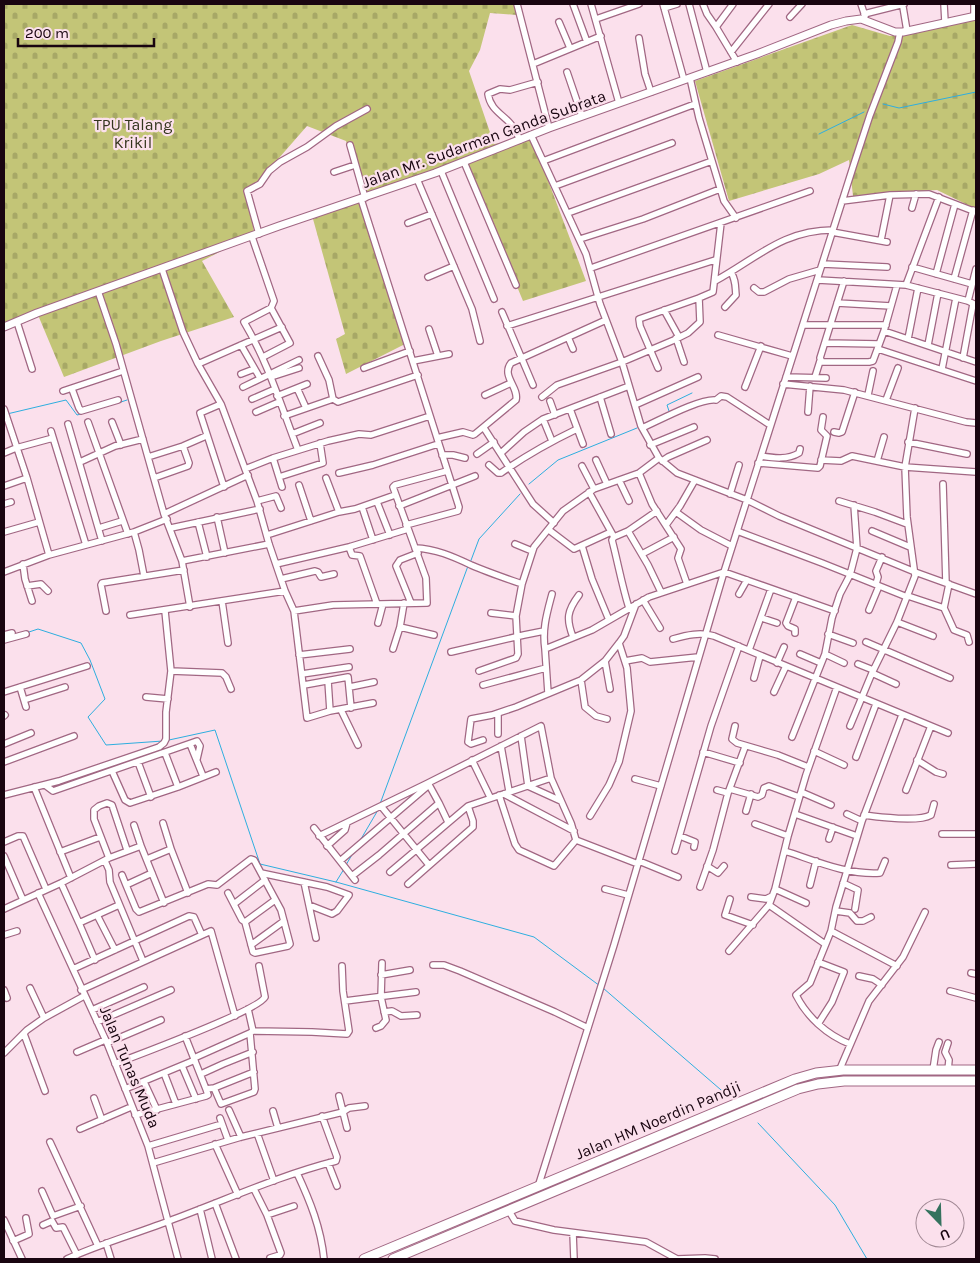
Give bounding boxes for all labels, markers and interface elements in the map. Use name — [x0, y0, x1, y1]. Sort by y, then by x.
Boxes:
scale bar — [18, 15, 154, 47]
text: 200 m — [25, 24, 69, 42]
street label: Jalan Mr. Sudarman Ganda Subrata — [360, 86, 608, 192]
park label: TPU Talang Krikil — [94, 115, 172, 152]
street label: Jalan Tunas Muda — [96, 1003, 164, 1131]
street label: Jalan HM Noerdin Pandji — [572, 1076, 744, 1164]
north arrow — [915, 1198, 965, 1248]
text: U — [937, 1225, 953, 1244]

